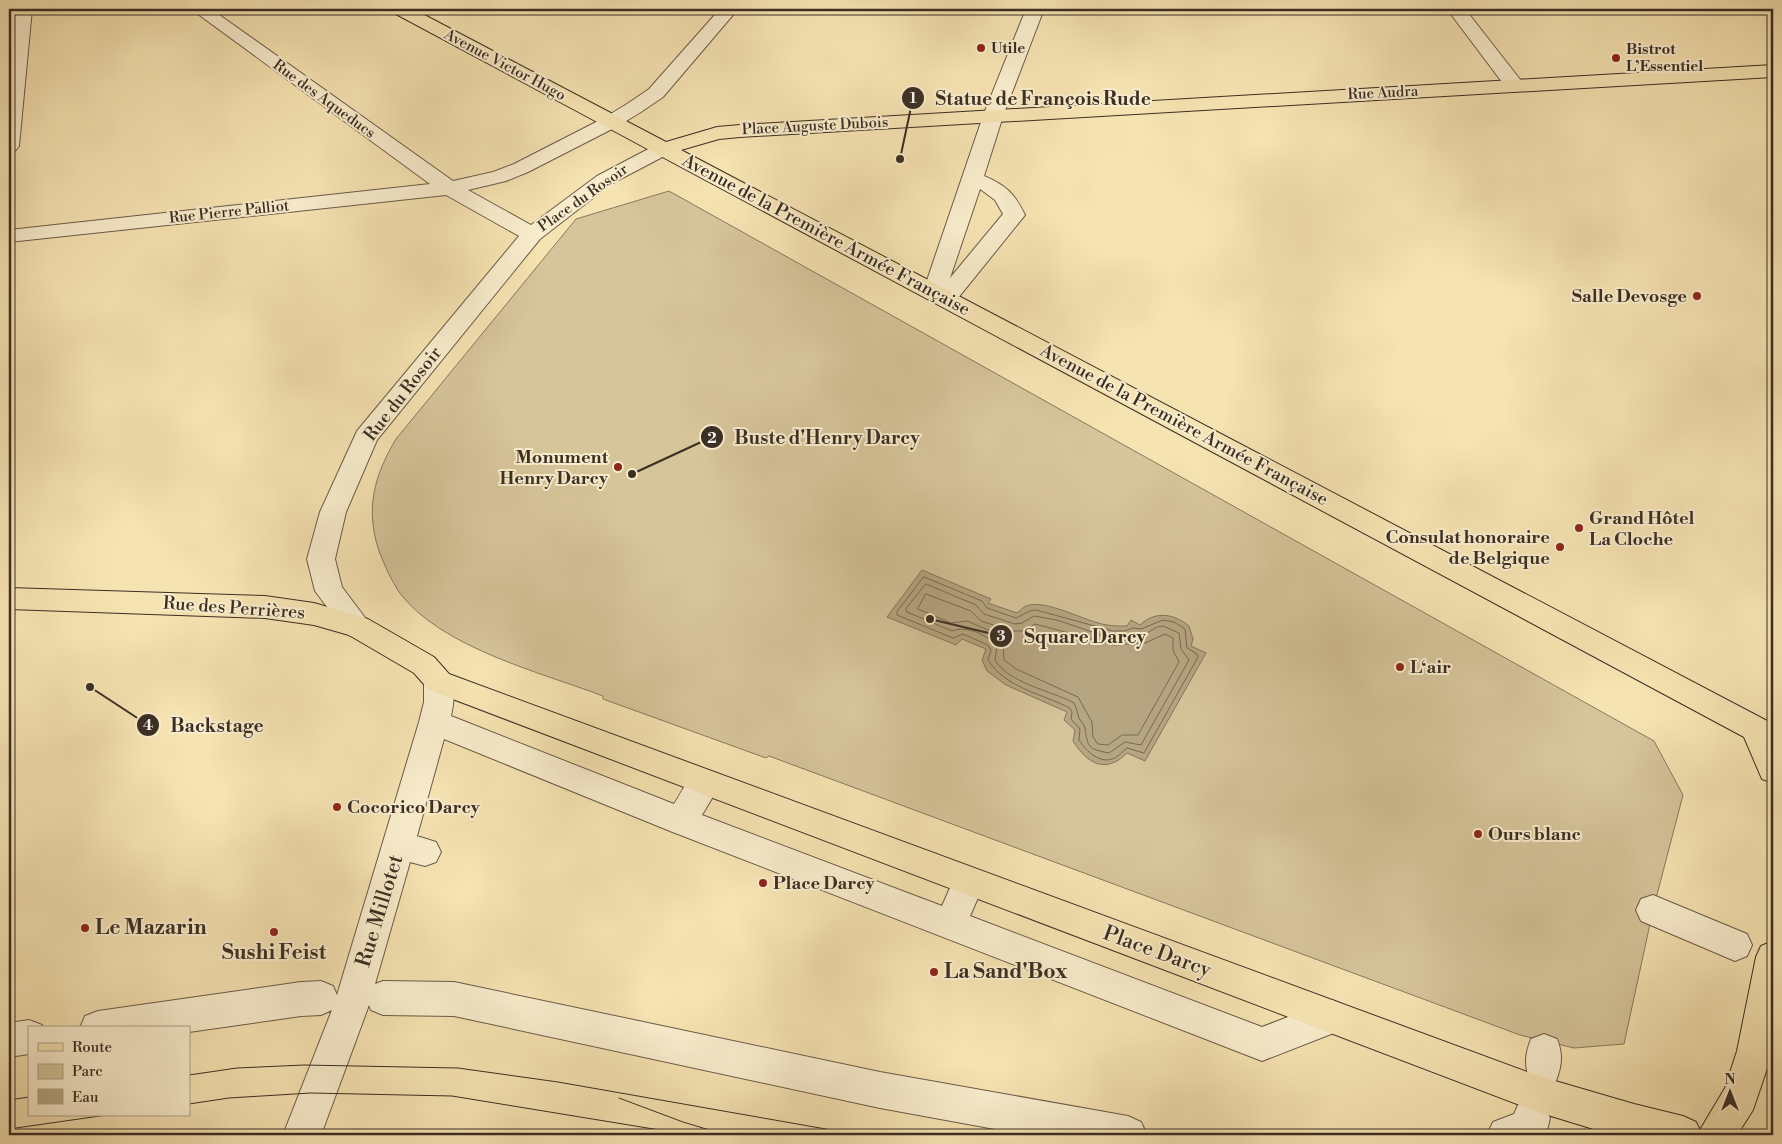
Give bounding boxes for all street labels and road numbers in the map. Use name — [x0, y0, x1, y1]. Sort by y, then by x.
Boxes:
street label: Avenue Victor Hugo — [440, 24, 569, 105]
street label: Rue des Aqueducs — [269, 55, 379, 143]
street label: Rue Audra — [1347, 82, 1419, 104]
street label: Place Auguste Dubois — [741, 113, 889, 139]
street label: Avenue de la Première Armée Française — [677, 149, 974, 321]
street label: Place du Rosoir — [534, 160, 632, 236]
street label: Rue Pierre Palliot — [168, 196, 291, 228]
street label: Avenue de la Première Armée Française — [1035, 339, 1332, 511]
street label: Rue du Rosoir — [359, 342, 447, 446]
street label: Rue des Perrières — [162, 592, 306, 624]
street label: Rue Millotet — [351, 851, 410, 970]
street label: Place Darcy — [1099, 920, 1215, 984]

